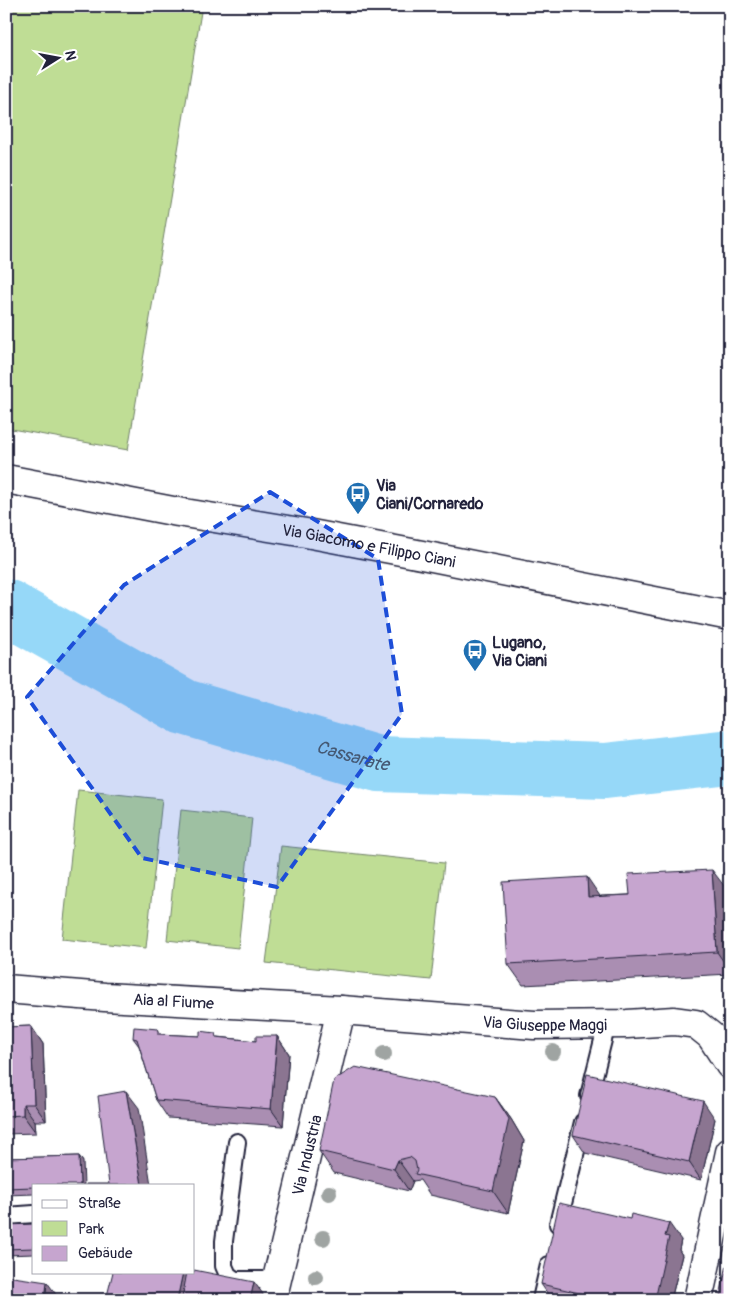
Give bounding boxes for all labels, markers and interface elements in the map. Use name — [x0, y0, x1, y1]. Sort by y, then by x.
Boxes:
north arrow — [32, 32, 82, 82]
text: N — [61, 49, 80, 62]
place label: Via Ciani/Cornaredo — [376, 476, 484, 514]
bus stop icon: Via Ciani/Cornaredo — [345, 481, 371, 515]
street label: Via Giacomo e Filippo Ciani — [281, 520, 457, 572]
place label: Lugano, Via Ciani — [492, 633, 547, 671]
bus stop icon: Lugano, Via Ciani — [462, 638, 488, 672]
water label: Cassarate — [314, 736, 391, 777]
street label: Aia al Fiume — [132, 990, 215, 1014]
street label: Via Giuseppe Maggi — [482, 1012, 607, 1036]
street label: Via Industria — [288, 1113, 327, 1198]
legend — [32, 1184, 195, 1274]
text: Straße — [78, 1194, 121, 1213]
text: Park — [78, 1220, 105, 1239]
text: Gebäude — [78, 1244, 133, 1263]

